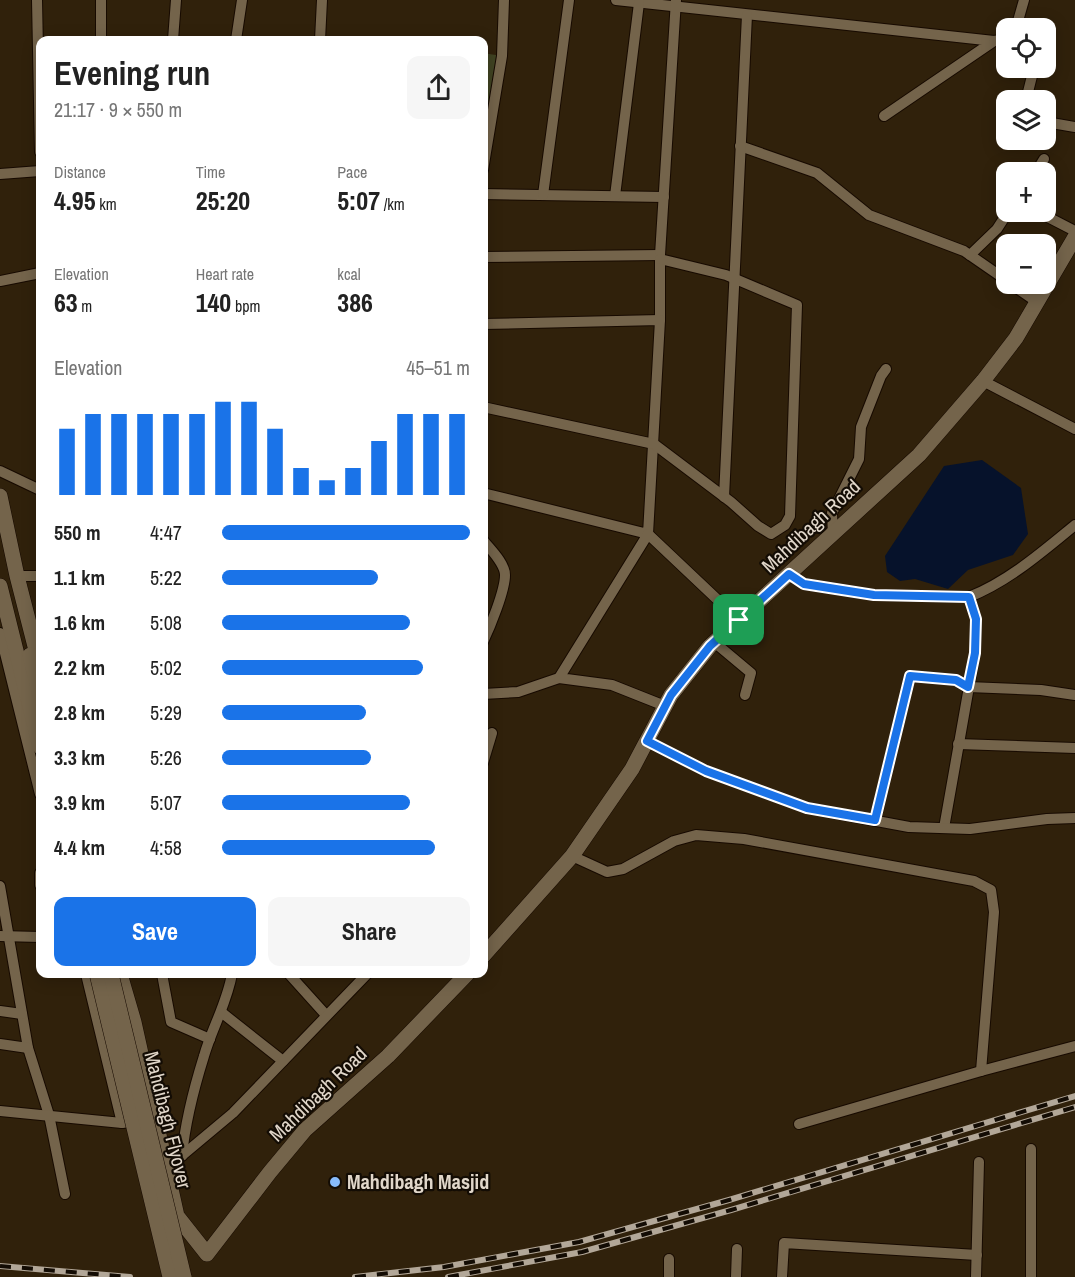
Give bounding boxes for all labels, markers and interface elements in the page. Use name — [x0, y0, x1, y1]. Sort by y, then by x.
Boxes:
map controls — [996, 18, 1056, 294]
button: locate — [996, 18, 1056, 78]
text: Evening run — [54, 51, 210, 95]
button: share — [407, 56, 470, 119]
button: layers — [996, 90, 1056, 150]
text: 21:17 · 9 × 550 m — [54, 96, 182, 123]
text: Distance — [54, 161, 106, 183]
text: Time — [196, 161, 225, 183]
text: Pace — [337, 161, 367, 183]
button: + — [996, 162, 1056, 222]
text: 4.95 — [54, 183, 96, 218]
text: 25:20 — [196, 183, 250, 218]
text: 5:07 — [337, 183, 380, 218]
text: km — [96, 193, 117, 215]
text: /km — [380, 193, 405, 215]
button: − — [996, 234, 1056, 294]
text: Elevation — [54, 263, 109, 285]
text: Heart rate — [196, 263, 254, 285]
text: kcal — [337, 263, 361, 285]
text: 63 — [54, 285, 78, 320]
text: 140 — [196, 285, 231, 320]
text: 386 — [337, 285, 373, 320]
text: m — [78, 295, 92, 317]
text: bpm — [231, 295, 260, 317]
text: Elevation — [54, 354, 122, 381]
text: 45–51 m — [406, 354, 470, 381]
street label: Mahdibagh Road — [755, 473, 866, 578]
text: 550 m — [54, 519, 101, 546]
text: 4:47 — [150, 519, 182, 546]
text: 1.1 km — [54, 564, 105, 591]
text: 5:22 — [150, 564, 182, 591]
pin — [713, 594, 764, 645]
icon: arrive — [722, 603, 755, 636]
text: 1.6 km — [54, 609, 105, 636]
text: 5:08 — [150, 609, 182, 636]
text: 2.2 km — [54, 654, 105, 681]
text: 5:02 — [150, 654, 182, 681]
text: 2.8 km — [54, 699, 105, 726]
text: 5:29 — [150, 699, 182, 726]
text: 3.3 km — [54, 744, 105, 771]
text: 5:26 — [150, 744, 182, 771]
text: 3.9 km — [54, 789, 105, 816]
text: 5:07 — [150, 789, 182, 816]
text: 4.4 km — [54, 834, 105, 861]
text: 4:58 — [150, 834, 182, 861]
button: Save — [54, 897, 256, 966]
button: Share — [268, 897, 470, 966]
street label: Mahdibagh Road — [263, 1040, 372, 1147]
street label: Mahdibagh Flyover — [138, 1049, 199, 1192]
place label: Mahdibagh Masjid — [347, 1168, 489, 1195]
marker: Mahdibagh Masjid — [328, 1175, 342, 1189]

